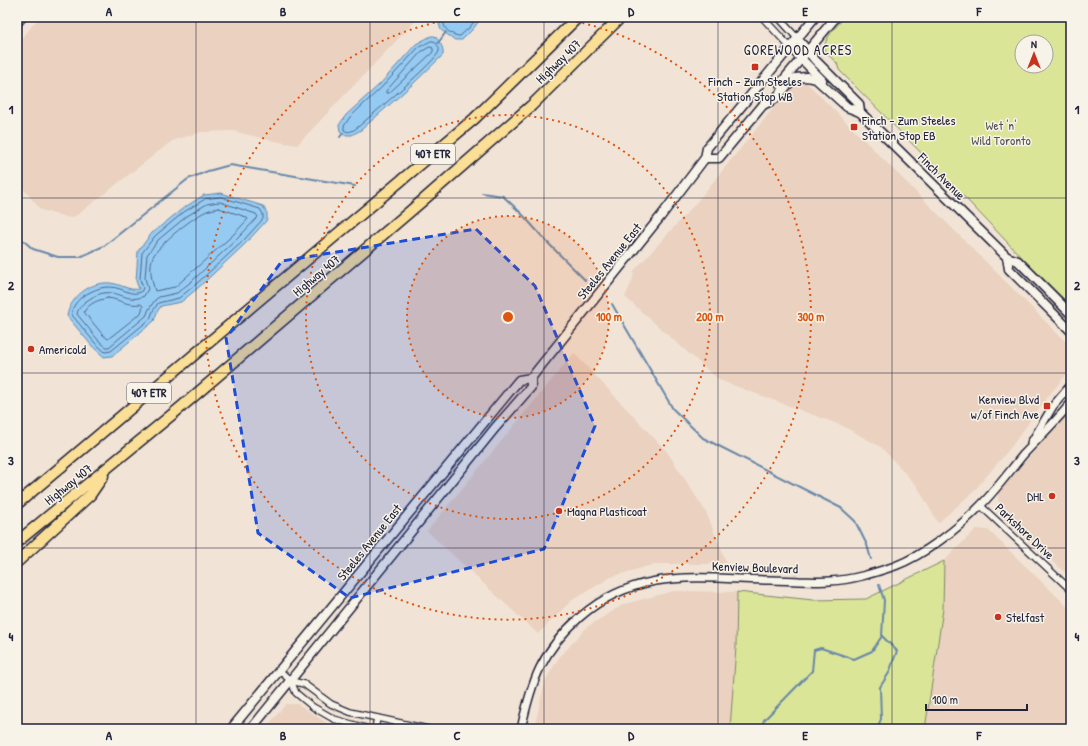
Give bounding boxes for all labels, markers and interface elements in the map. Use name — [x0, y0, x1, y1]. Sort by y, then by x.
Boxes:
text: A — [106, 2, 113, 20]
text: B — [280, 2, 287, 20]
text: C — [453, 2, 461, 20]
text: D — [628, 2, 635, 20]
text: E — [802, 2, 808, 20]
text: F — [976, 2, 983, 20]
north arrow — [1014, 34, 1054, 74]
street label: Highway 407 — [531, 35, 585, 87]
text: N — [1031, 37, 1037, 51]
district label: GOREWOOD ACRES — [744, 40, 852, 59]
marker: Finch - Zum Steeles Station Stop WB — [750, 62, 760, 72]
place label: Finch - Zum Steeles Station Stop WB — [707, 72, 802, 105]
text: 1 — [9, 100, 14, 118]
text: 1 — [1075, 100, 1080, 118]
place label: Finch - Zum Steeles Station Stop EB — [861, 111, 955, 144]
park label: Wet 'n' Wild Toronto — [971, 116, 1031, 149]
marker: Finch - Zum Steeles Station Stop EB — [849, 122, 859, 132]
road number: 407 ETR — [411, 144, 455, 164]
street label: Finch Avenue — [914, 148, 970, 204]
street label: Steeles Avenue East — [573, 219, 646, 303]
street label: Highway 407 — [288, 250, 344, 300]
text: 2 — [8, 276, 15, 294]
text: 2 — [1074, 276, 1081, 294]
text: 100 m — [596, 308, 622, 325]
text: 200 m — [696, 308, 724, 325]
text: 300 m — [797, 308, 825, 325]
centre of rings — [501, 310, 515, 324]
place label: Americold — [39, 340, 86, 358]
marker: Americold — [26, 344, 36, 354]
road number: 407 ETR — [127, 383, 171, 403]
place label: Kenview Blvd w/of Finch Ave — [971, 390, 1039, 423]
marker: Kenview Blvd w/of Finch Ave — [1042, 401, 1052, 411]
text: 3 — [8, 451, 14, 469]
text: 3 — [1074, 451, 1080, 469]
street label: Highway 407 — [40, 459, 96, 509]
place label: DHL — [1027, 487, 1044, 505]
marker: DHL — [1047, 491, 1057, 501]
street label: Parkshore Drive — [991, 499, 1059, 563]
street label: Steeles Avenue East — [333, 500, 406, 584]
place label: Magna Plasticoat — [567, 502, 647, 520]
marker: Magna Plasticoat — [554, 506, 564, 516]
street label: Kenview Boulevard — [712, 557, 798, 577]
place label: Stelfast — [1006, 608, 1045, 626]
marker: Stelfast — [993, 612, 1003, 622]
text: 4 — [9, 627, 14, 645]
text: 4 — [1075, 627, 1080, 645]
scale bar — [926, 686, 1027, 712]
text: 100 m — [932, 691, 958, 708]
text: A — [106, 726, 113, 744]
text: B — [280, 726, 287, 744]
text: C — [453, 726, 461, 744]
text: D — [628, 726, 635, 744]
text: E — [802, 726, 808, 744]
text: F — [976, 726, 983, 744]

